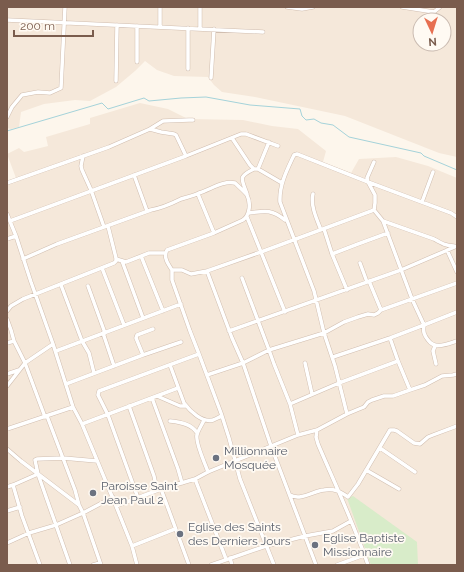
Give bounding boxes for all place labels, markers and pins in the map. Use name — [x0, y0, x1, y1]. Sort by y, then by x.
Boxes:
place label: Millionnaire Mosquée — [224, 444, 288, 472]
marker: Millionnaire Mosquée — [211, 453, 221, 463]
place label: Paroisse Saint Jean Paul 2 — [101, 479, 178, 507]
marker: Paroisse Saint Jean Paul 2 — [88, 488, 98, 498]
place label: Eglise des Saints des Derniers Jours — [188, 520, 291, 548]
marker: Eglise des Saints des Derniers Jours — [175, 529, 185, 539]
place label: Eglise Baptiste Missionnaire — [323, 531, 405, 559]
marker: Eglise Baptiste Missionnaire — [310, 540, 320, 550]

